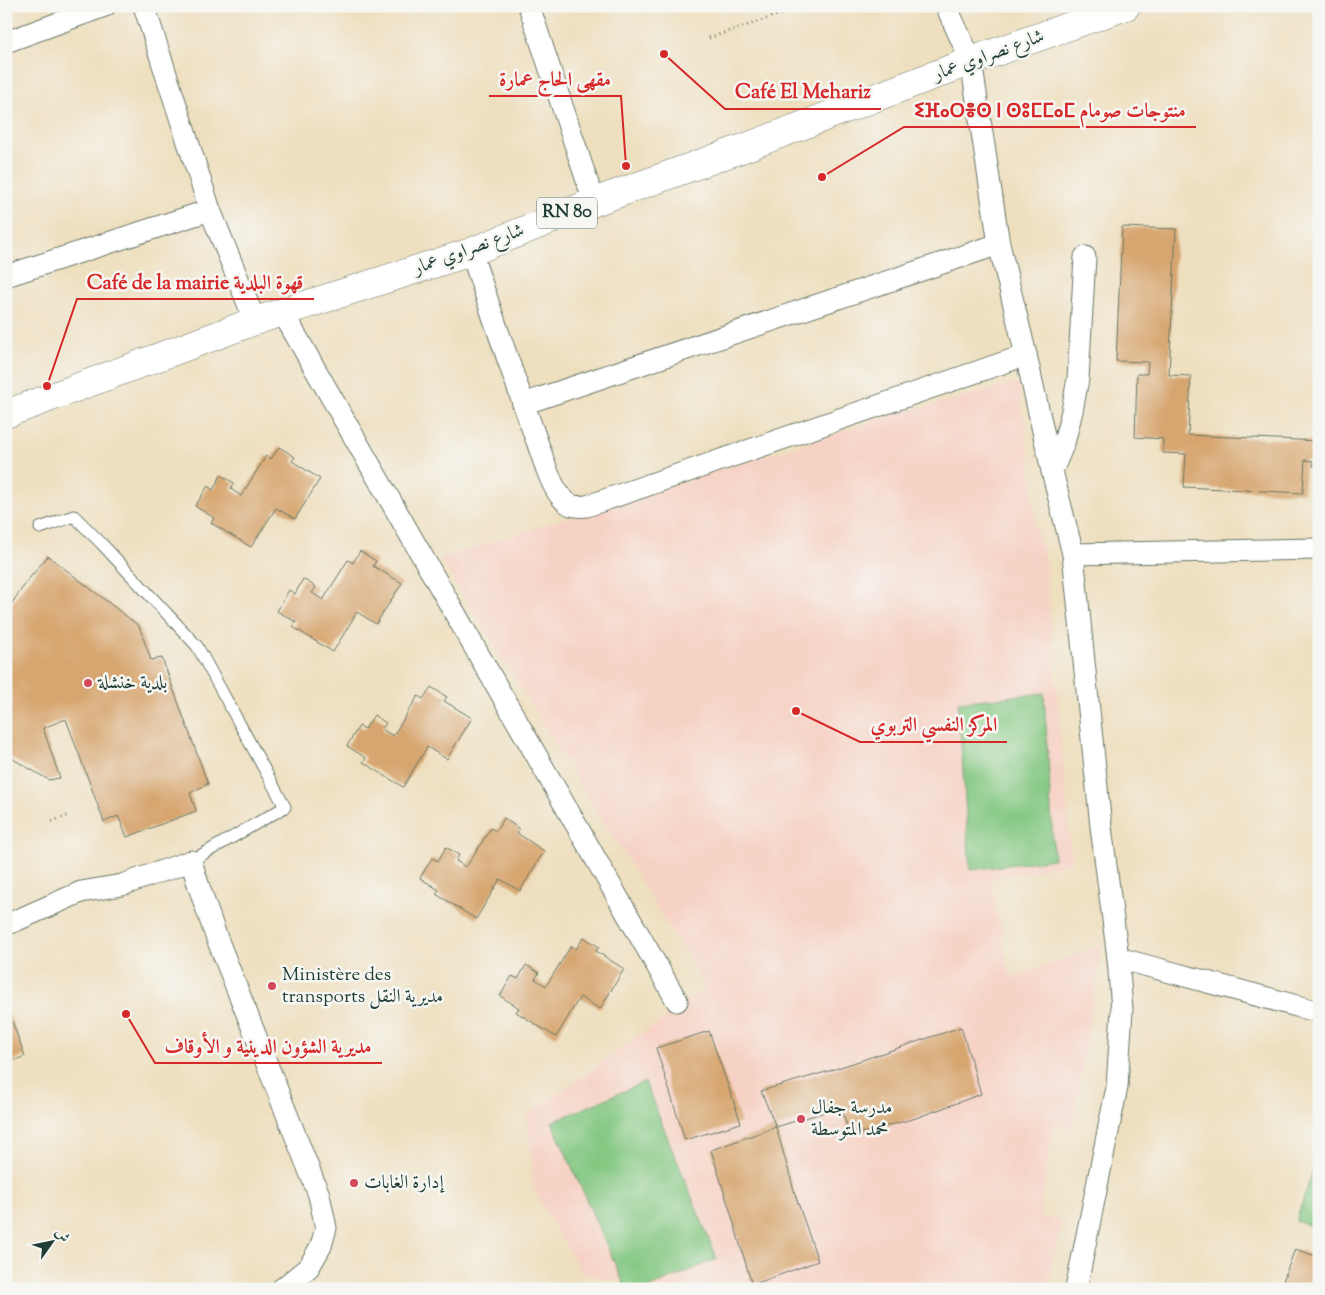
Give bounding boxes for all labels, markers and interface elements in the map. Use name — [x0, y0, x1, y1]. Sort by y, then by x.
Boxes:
street label: شارع نصراوي عمار — [928, 23, 1048, 89]
callout: مقهى الحاج عمارة — [489, 61, 621, 96]
text: مقهى الحاج عمارة — [499, 67, 611, 98]
callout: Café El Mehariz — [725, 74, 881, 109]
text: Café El Mehariz — [735, 79, 871, 108]
callout: ⵉⴼⴰⵔⴻⵙ ⵏ ⵙⵓⵎⵎⴰⵎ منتوجات صومام — [904, 92, 1196, 127]
text: ⵉⴼⴰⵔⴻⵙ ⵏ ⵙⵓⵎⵎⴰⵎ منتوجات صومام — [914, 98, 1186, 128]
road number: RN 80 — [537, 198, 597, 228]
street label: شارع نصراوي عمار — [408, 217, 528, 283]
callout: Café de la mairie قهوة البلدية — [77, 264, 314, 299]
text: Café de la mairie قهوة البلدية — [87, 270, 303, 299]
place label: بلدية خنشلة — [97, 670, 167, 697]
marker: بلدية خنشلة — [82, 677, 94, 689]
callout: المركز النفسي التربوي — [860, 707, 1007, 742]
text: المركز النفسي التربوي — [871, 712, 997, 743]
place label: Ministère des transports مديرية النقل — [282, 962, 443, 1011]
marker: Ministère des transports مديرية النقل — [266, 980, 278, 992]
callout: مديرية الشؤون الدينية و الأوقاف — [155, 1028, 382, 1063]
text: مديرية الشؤون الدينية و الأوقاف — [164, 1031, 372, 1063]
place label: مدرسة جفال محمد المتوسطة — [811, 1095, 892, 1144]
marker: مدرسة جفال محمد المتوسطة — [795, 1113, 807, 1125]
place label: إدارة الغابات — [364, 1170, 446, 1197]
marker: إدارة الغابات — [348, 1177, 360, 1189]
north arrow — [28, 1218, 78, 1268]
text: ش — [49, 1225, 73, 1247]

